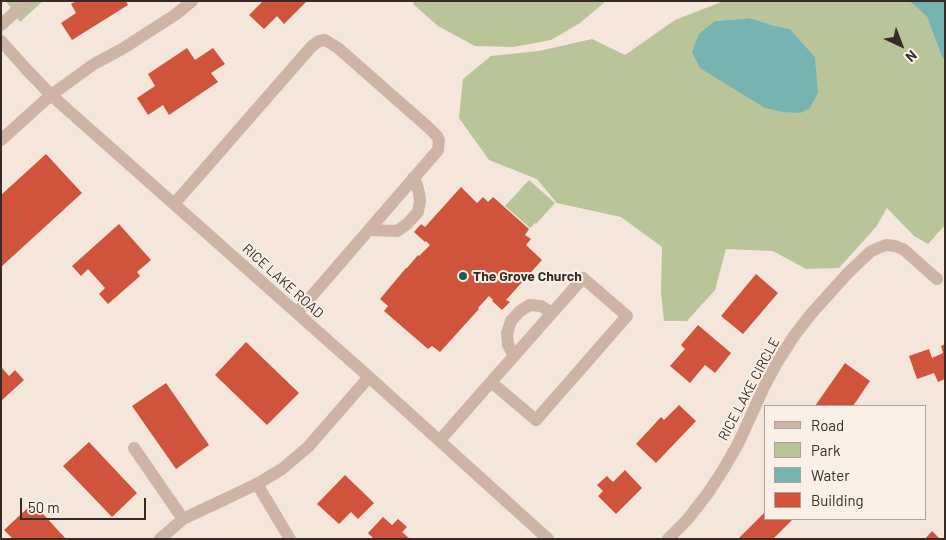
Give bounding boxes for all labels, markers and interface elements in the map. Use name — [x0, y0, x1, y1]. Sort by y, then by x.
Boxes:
north arrow — [876, 20, 926, 70]
text: N — [902, 47, 921, 66]
street label: RICE LAKE ROAD — [239, 240, 327, 322]
place label: The Grove Church — [473, 268, 582, 284]
marker: The Grove Church — [457, 270, 469, 282]
street label: RICE LAKE CIRCLE — [715, 335, 783, 443]
legend — [764, 405, 926, 520]
text: Road — [811, 416, 844, 434]
text: Park — [811, 441, 840, 459]
text: Water — [811, 466, 850, 484]
scale bar — [22, 488, 149, 520]
text: Building — [811, 491, 864, 509]
text: 50 m — [28, 498, 60, 516]

